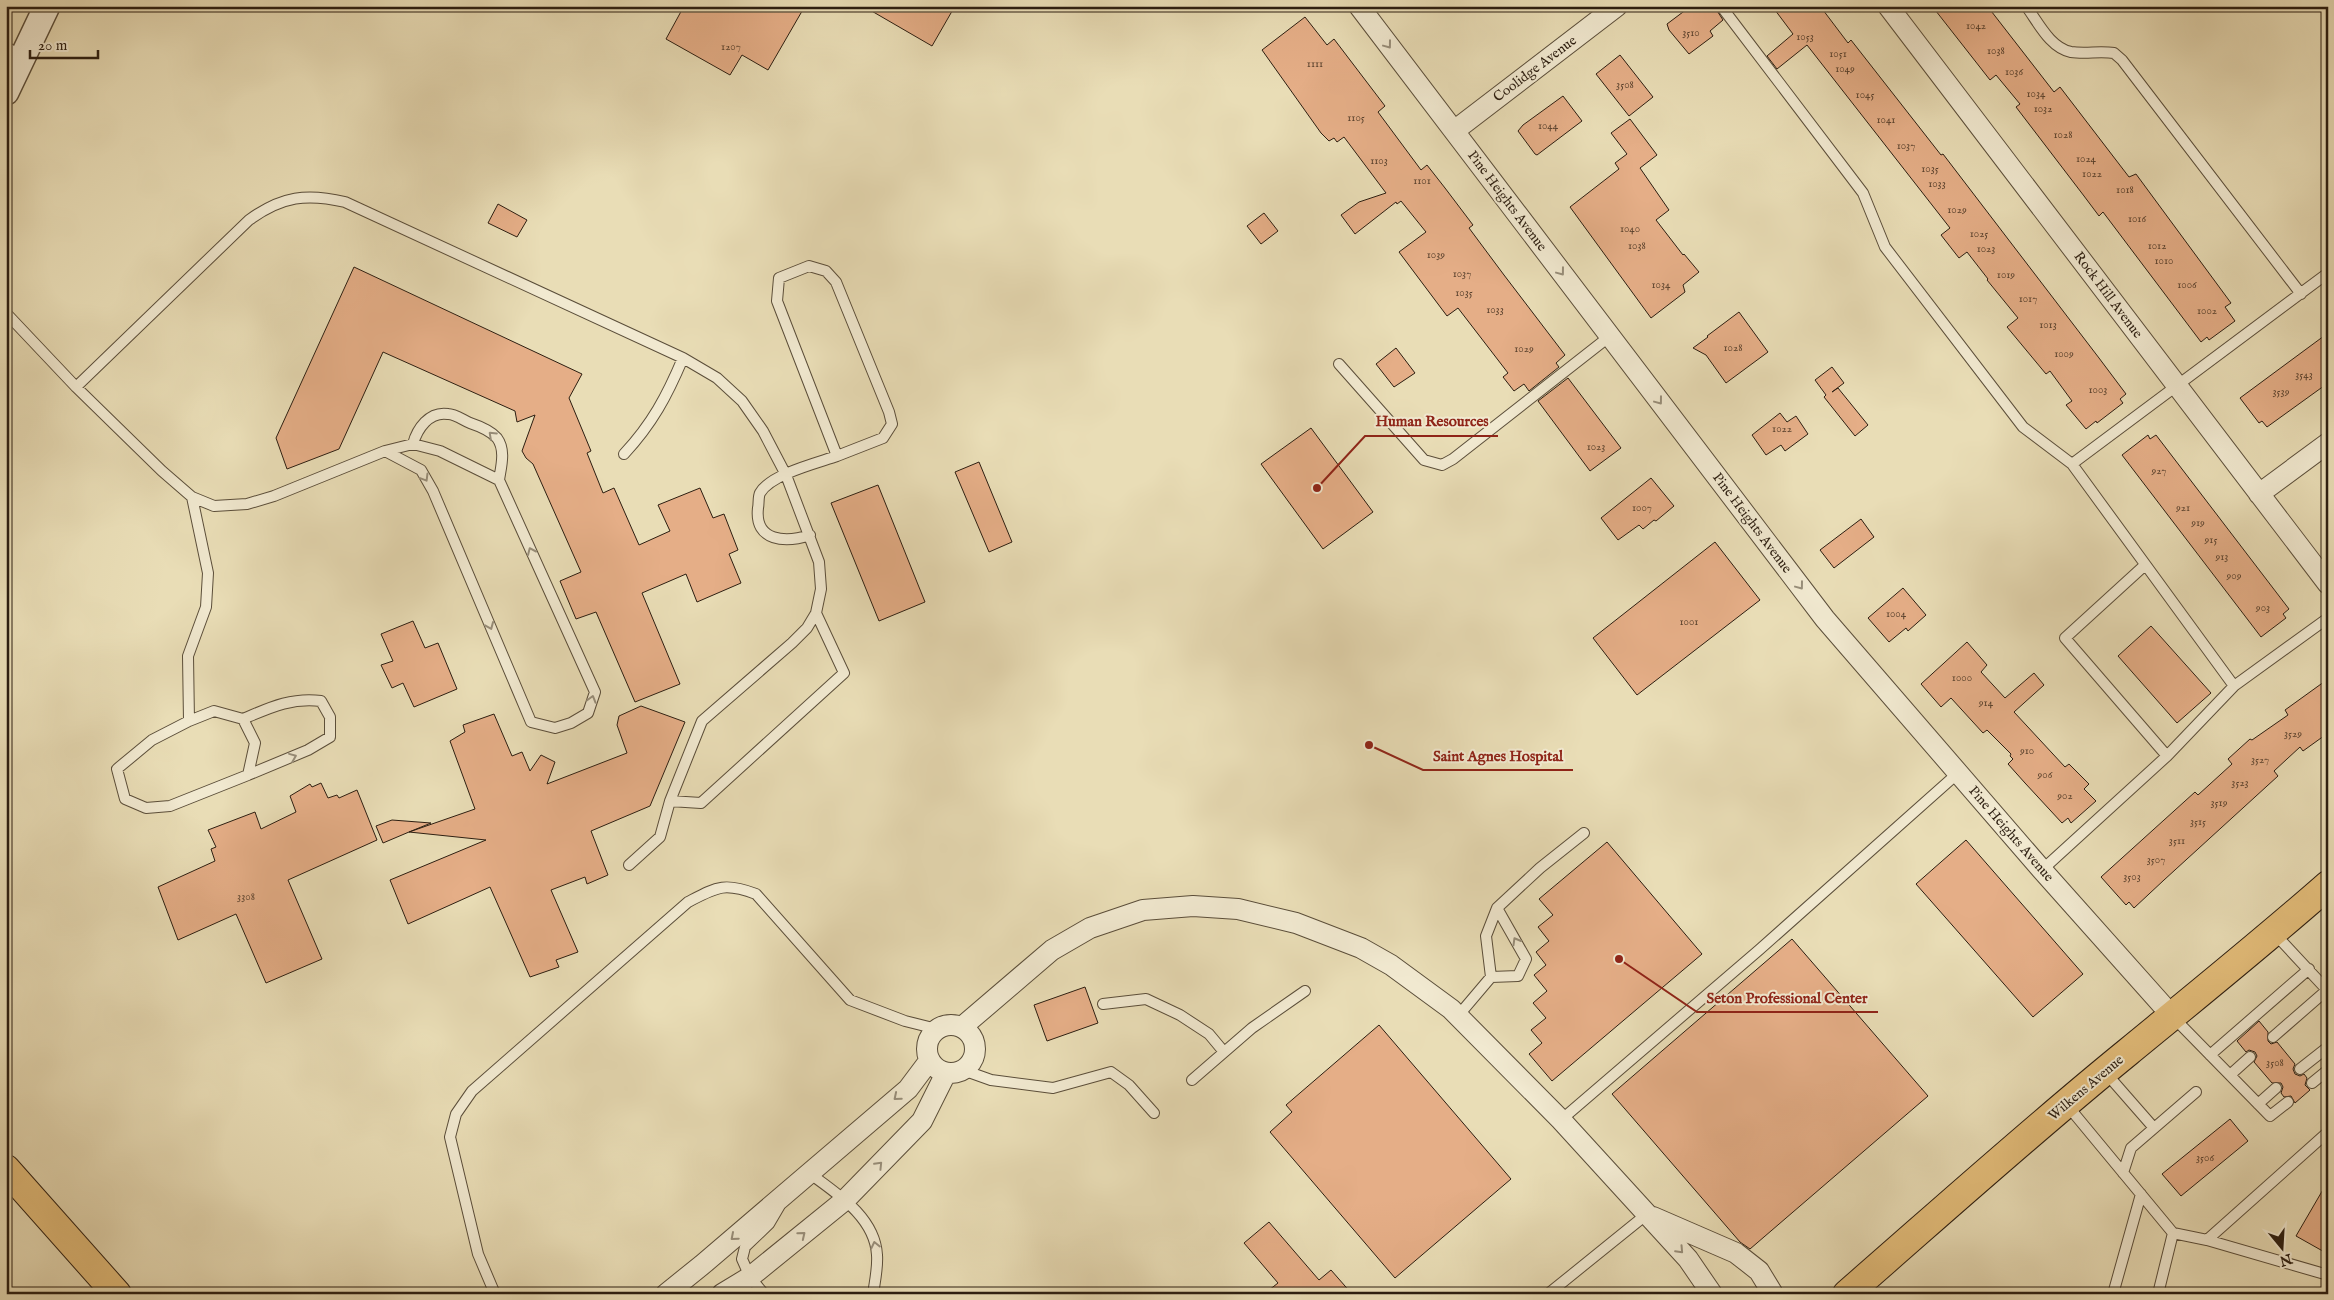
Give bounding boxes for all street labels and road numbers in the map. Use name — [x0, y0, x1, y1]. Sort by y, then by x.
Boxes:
street label: Coolidge Avenue — [1490, 31, 1581, 106]
street label: Pine Heights Avenue — [1463, 147, 1551, 255]
street label: Rock Hill Avenue — [2070, 248, 2147, 342]
street label: Pine Heights Avenue — [1708, 469, 1796, 577]
street label: Pine Heights Avenue — [1964, 782, 2058, 886]
street label: Wilkens Avenue — [2045, 1051, 2128, 1125]

